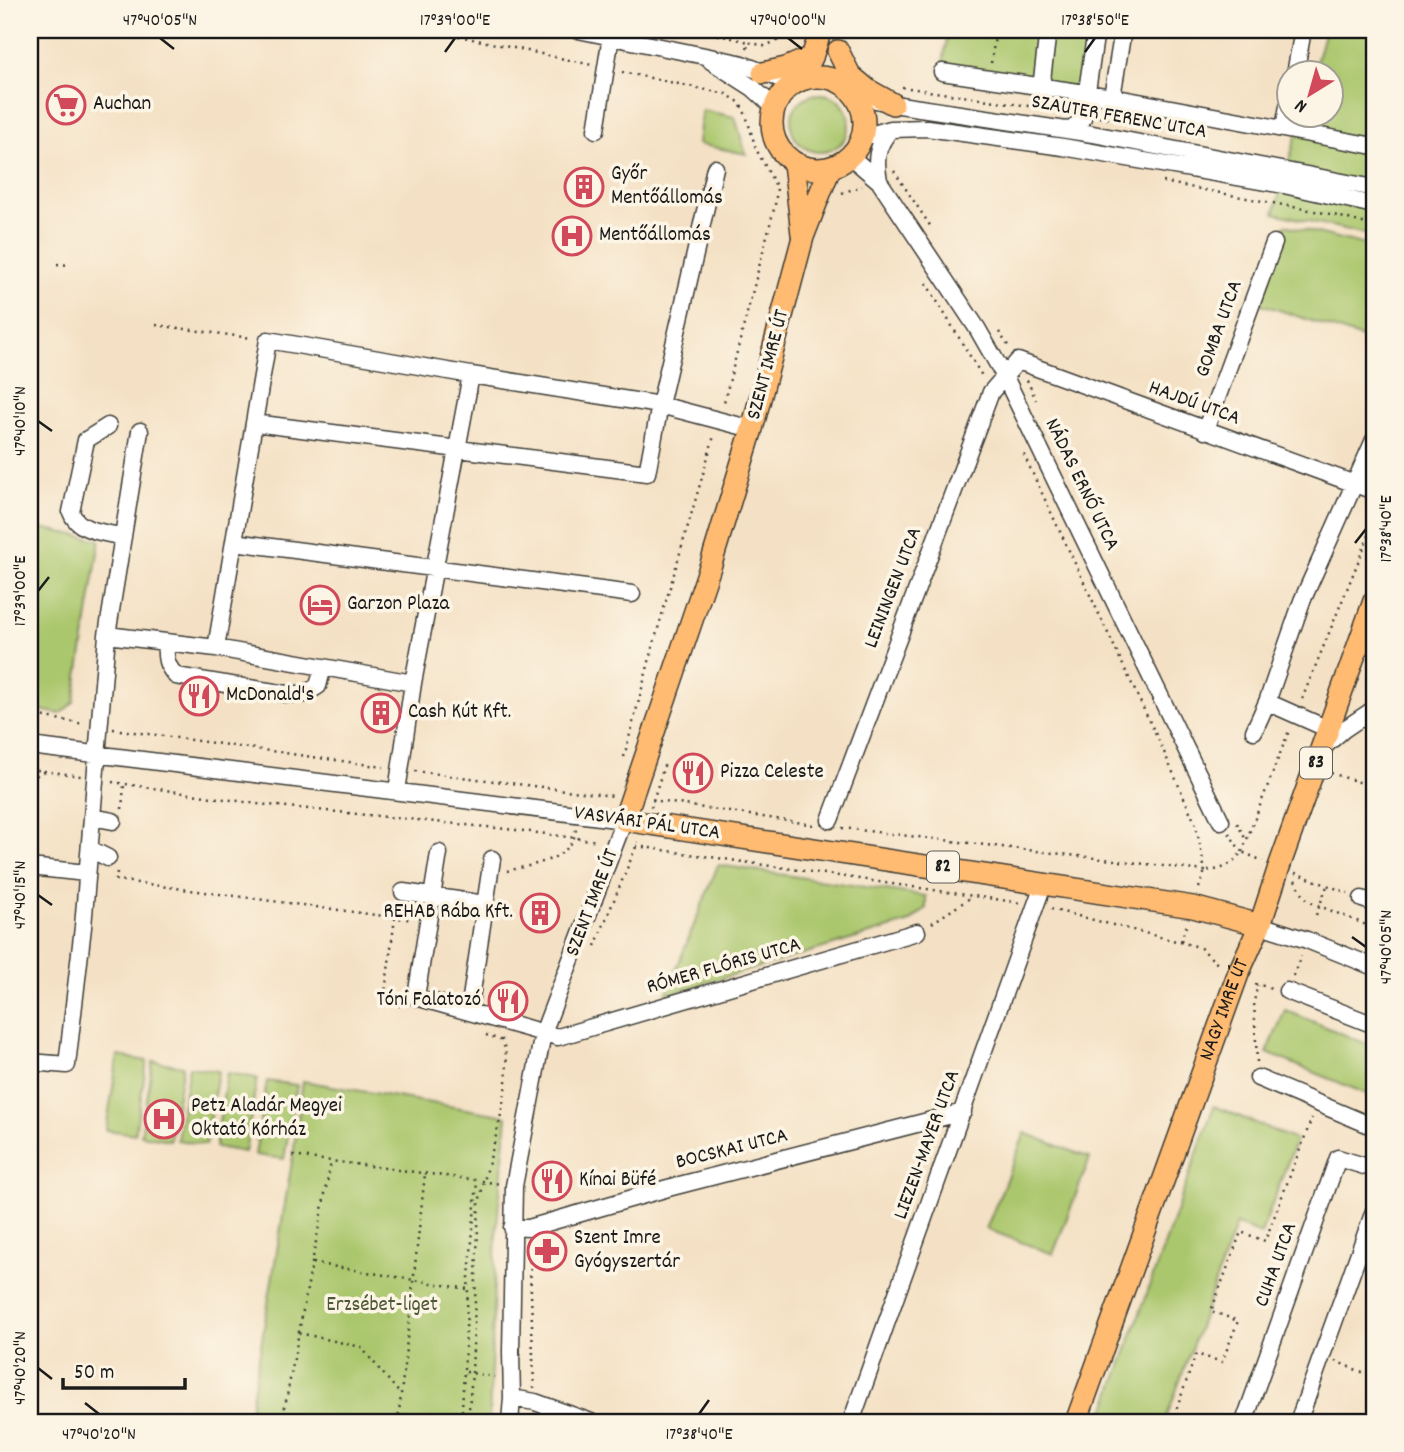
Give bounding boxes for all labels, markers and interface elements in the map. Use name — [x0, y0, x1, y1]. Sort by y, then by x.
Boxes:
text: 47°40'05"N — [123, 9, 197, 34]
text: 17°39'00"E — [420, 9, 490, 34]
text: 47°40'00"N — [750, 9, 826, 34]
text: 17°38'50"E — [1061, 9, 1129, 34]
north arrow — [1274, 60, 1344, 130]
supermarket icon: Auchan — [45, 84, 87, 126]
street label: SZAUTER FERENC UTCA — [1029, 88, 1209, 148]
place label: Auchan — [93, 90, 151, 120]
text: N — [1290, 91, 1314, 118]
place label: Győr Mentőállomás — [611, 160, 723, 214]
building icon: Győr Mentőállomás — [563, 166, 605, 208]
hospital icon: Mentőállomás — [551, 215, 593, 257]
place label: Mentőállomás — [599, 221, 711, 251]
street label: GOMBA UTCA — [1189, 276, 1251, 382]
street label: SZENT IMRE ÚT — [740, 306, 798, 423]
street label: HAJDÚ UTCA — [1144, 374, 1244, 434]
text: 47°40'10"N — [9, 386, 34, 456]
street label: NÁDAS ERNŐ UTCA — [1036, 414, 1126, 556]
text: 17°38'40"E — [1375, 495, 1400, 563]
street label: LEININGEN UTCA — [857, 523, 931, 653]
text: 17°39'00"E — [9, 556, 34, 626]
hotel icon: Garzon Plaza — [299, 584, 341, 626]
place label: Garzon Plaza — [347, 590, 450, 620]
restaurant icon: McDonald's — [178, 675, 220, 717]
place label: McDonald's — [226, 681, 314, 711]
building icon: Cash Kút Kft. — [360, 692, 402, 734]
place label: Cash Kút Kft. — [408, 698, 511, 728]
road number: 83 — [1300, 748, 1332, 778]
restaurant icon: Pizza Celeste — [672, 752, 714, 794]
place label: Pizza Celeste — [720, 758, 824, 788]
street label: VASVÁRI PÁL UTCA — [572, 799, 722, 849]
street label: SZENT IMRE ÚT — [559, 844, 627, 961]
road number: 82 — [927, 852, 959, 882]
text: 47°40'15"N — [9, 861, 34, 929]
building icon: REHAB Rába Kft. — [519, 892, 561, 934]
place label: REHAB Rába Kft. — [383, 898, 513, 928]
text: 47°40'05"N — [1375, 910, 1400, 984]
street label: RÓMER FLÓRIS UTCA — [643, 931, 805, 1003]
street label: NAGY IMRE ÚT — [1193, 954, 1258, 1065]
restaurant icon: Tóni Falatozó — [487, 980, 529, 1022]
place label: Tóni Falatozó — [376, 986, 481, 1016]
street label: LIEZEN-MAYER UTCA — [887, 1066, 969, 1224]
place label: Petz Aladár Megyei Oktató Kórház — [191, 1092, 342, 1146]
hospital icon: Petz Aladár Megyei Oktató Kórház — [143, 1098, 185, 1140]
street label: BOCSKAI UTCA — [673, 1122, 791, 1178]
restaurant icon: Kínai Büfé — [531, 1160, 573, 1202]
place label: Kínai Büfé — [579, 1166, 656, 1196]
street label: CUHA UTCA — [1248, 1219, 1306, 1311]
place label: Szent Imre Gyógyszertár — [574, 1224, 680, 1278]
pharmacy icon: Szent Imre Gyógyszertár — [526, 1230, 568, 1272]
park label: Erzsébet-liget — [326, 1291, 438, 1321]
text: 47°40'20"N — [9, 1331, 34, 1405]
scale bar — [63, 1347, 186, 1391]
text: 50 m — [74, 1359, 114, 1389]
text: 47°40'20"N — [62, 1423, 136, 1448]
text: 17°38'40"E — [665, 1423, 733, 1448]

